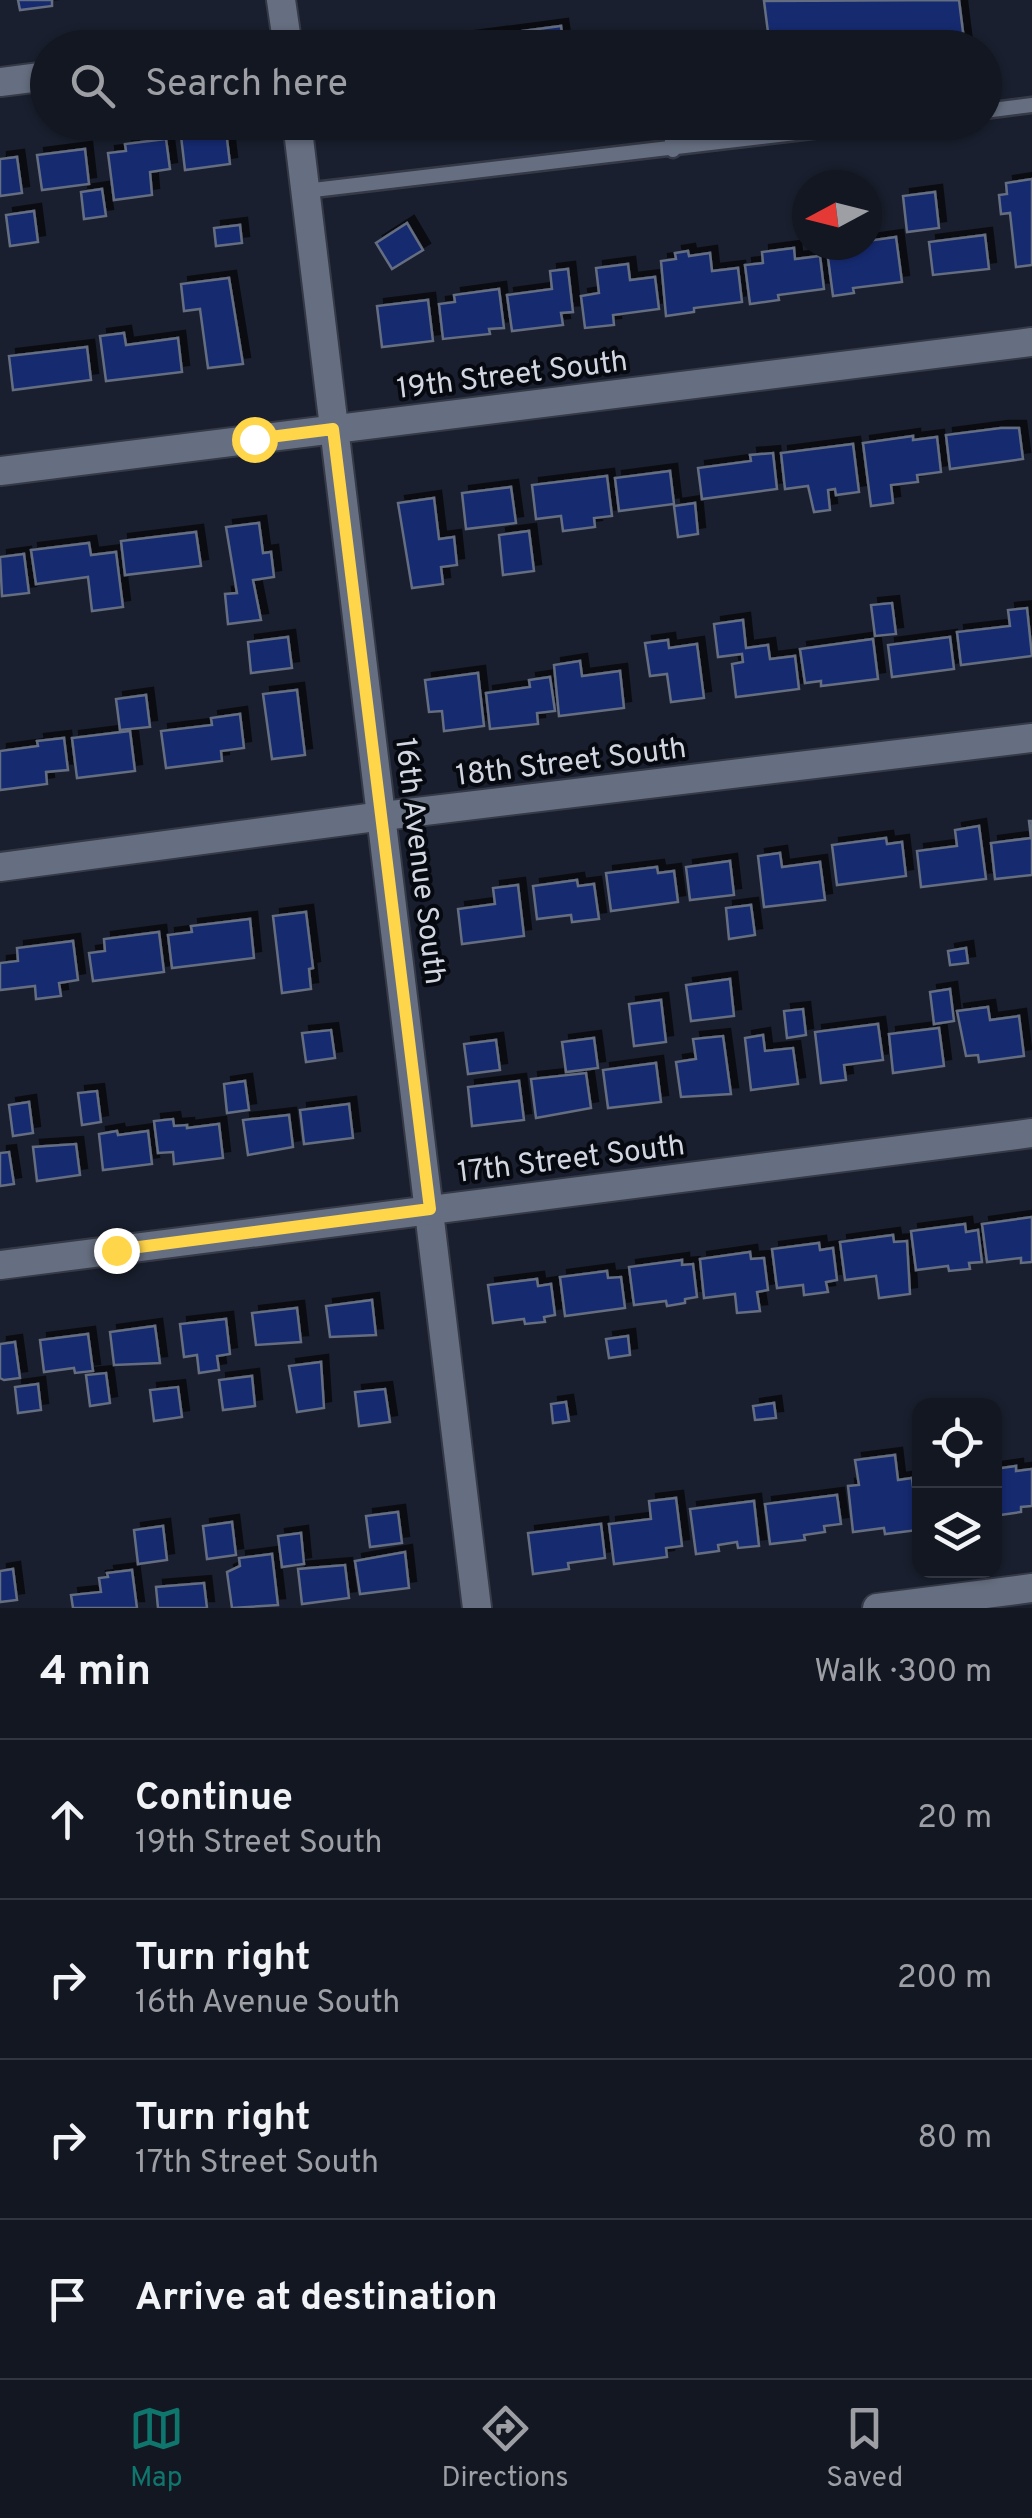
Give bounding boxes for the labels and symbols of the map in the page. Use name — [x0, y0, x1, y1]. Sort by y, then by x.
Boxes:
north arrow — [792, 170, 882, 260]
street label: 19th Street South — [395, 344, 630, 409]
route start — [232, 417, 278, 463]
street label: 18th Street South — [454, 731, 689, 796]
street label: 16th Avenue South — [385, 736, 452, 987]
street label: 17th Street South — [455, 1128, 687, 1193]
route end — [94, 1228, 140, 1274]

